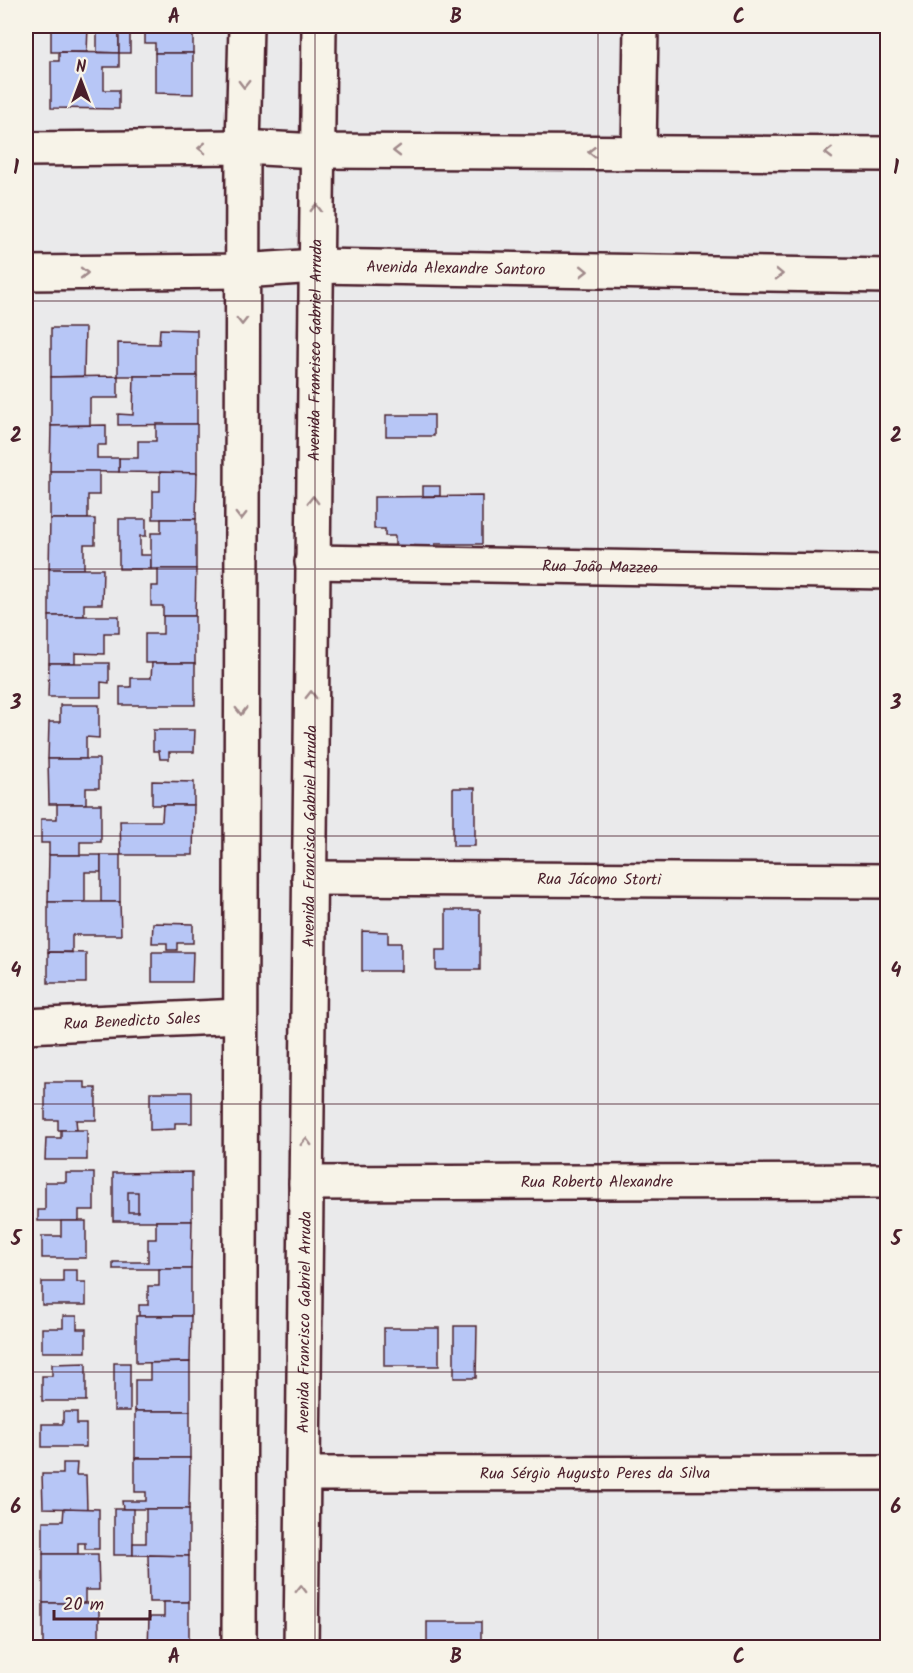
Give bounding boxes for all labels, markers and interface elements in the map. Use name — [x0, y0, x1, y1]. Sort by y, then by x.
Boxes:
text: A — [168, 2, 180, 34]
text: B — [450, 2, 462, 34]
text: C — [733, 2, 745, 34]
north arrow — [51, 51, 111, 111]
text: N — [76, 55, 86, 80]
one-way arrow — [238, 79, 250, 88]
one-way arrow — [198, 141, 207, 154]
one-way arrow — [393, 145, 402, 157]
one-way arrow — [588, 146, 597, 158]
one-way arrow — [825, 147, 834, 160]
text: 1 — [13, 153, 19, 185]
text: 1 — [893, 153, 899, 185]
one-way arrow — [310, 203, 323, 212]
street label: Avenida Francisco Gabriel Arruda — [302, 239, 329, 461]
street label: Avenida Alexandre Santoro — [366, 254, 546, 283]
one-way arrow — [580, 265, 589, 277]
one-way arrow — [79, 266, 88, 279]
one-way arrow — [775, 268, 784, 281]
one-way arrow — [236, 316, 248, 325]
text: 2 — [10, 421, 22, 453]
text: 2 — [890, 421, 902, 453]
one-way arrow — [307, 496, 319, 505]
one-way arrow — [235, 511, 248, 520]
street label: Rua João Mazzeo — [542, 553, 658, 581]
text: 3 — [10, 688, 22, 720]
text: 3 — [890, 688, 902, 720]
one-way arrow — [305, 691, 317, 700]
one-way arrow — [235, 706, 247, 715]
street label: Avenida Francisco Gabriel Arruda — [296, 725, 324, 947]
street label: Rua Jácomo Storti — [537, 867, 662, 892]
text: 4 — [11, 956, 22, 988]
text: 4 — [891, 956, 902, 988]
street label: Rua Benedicto Sales — [63, 1005, 201, 1037]
one-way arrow — [300, 1138, 312, 1147]
street label: Rua Roberto Alexandre — [521, 1169, 673, 1195]
street label: Avenida Francisco Gabriel Arruda — [291, 1211, 318, 1433]
text: 5 — [10, 1224, 23, 1256]
text: 5 — [890, 1224, 903, 1256]
street label: Rua Sérgio Augusto Peres da Silva — [480, 1461, 710, 1486]
text: 6 — [11, 1492, 22, 1524]
text: 6 — [891, 1492, 902, 1524]
scale bar — [54, 1583, 150, 1621]
one-way arrow — [295, 1585, 307, 1594]
text: 20 m — [63, 1591, 104, 1620]
text: A — [168, 1642, 180, 1673]
text: B — [450, 1642, 462, 1673]
text: C — [733, 1642, 745, 1673]

